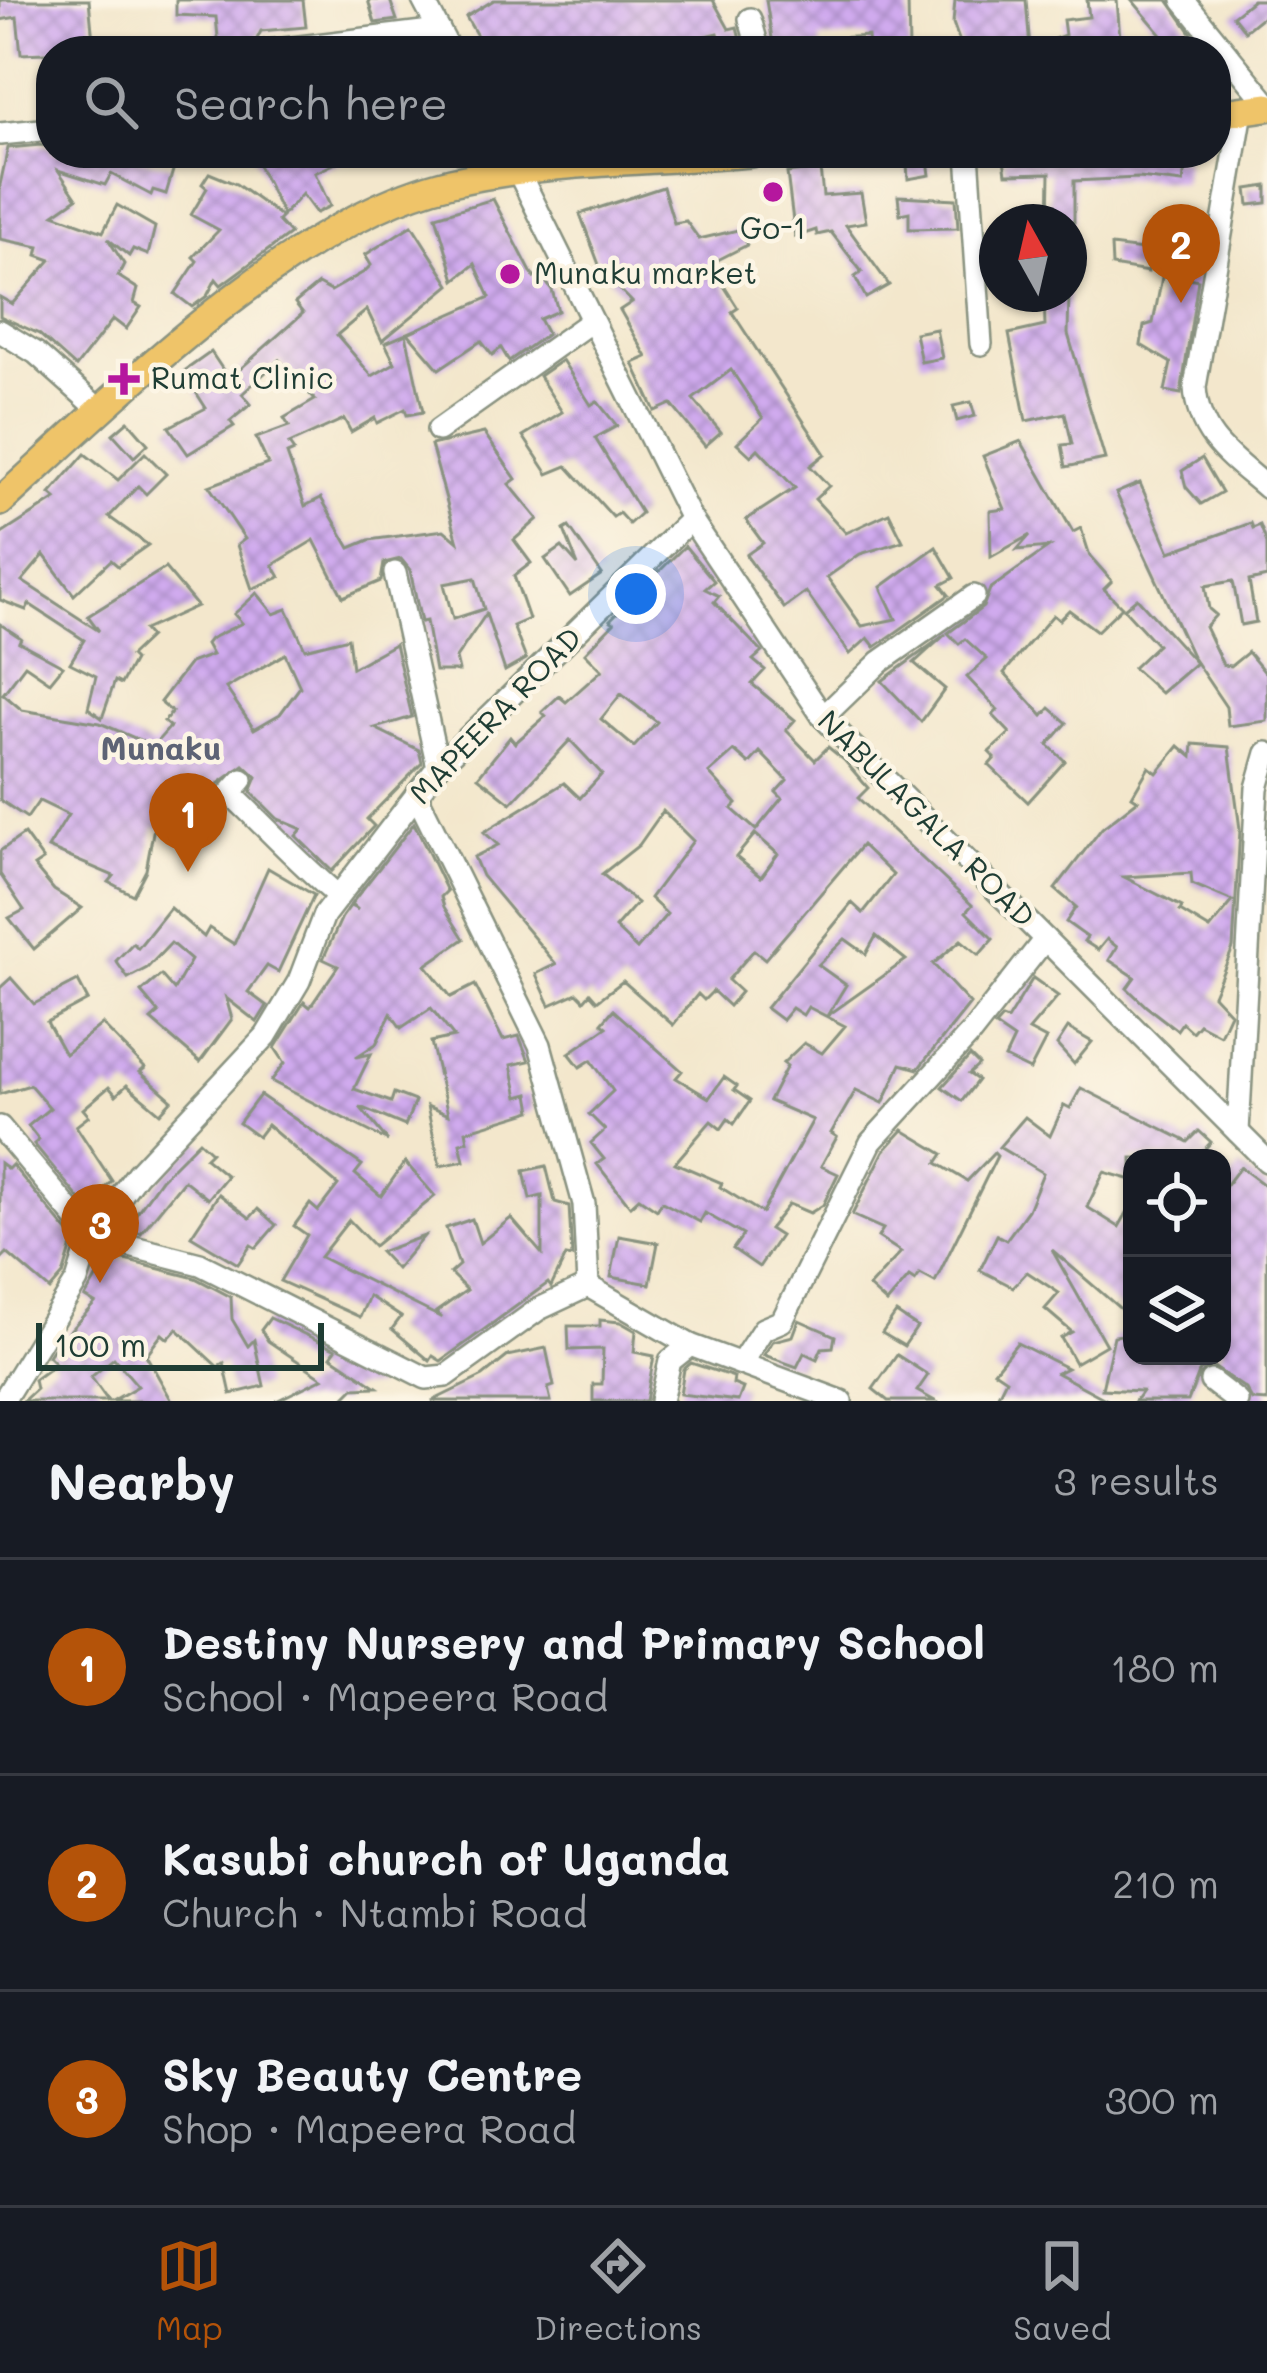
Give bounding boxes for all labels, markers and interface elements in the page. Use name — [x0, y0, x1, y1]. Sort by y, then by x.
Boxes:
search box — [36, 36, 1231, 168]
icon: search — [78, 69, 144, 135]
text: Search here — [174, 73, 448, 131]
marker: Go-1 — [760, 179, 786, 205]
north arrow — [979, 204, 1087, 312]
pin: 2 — [1142, 204, 1220, 303]
place label: Go-1 — [740, 207, 806, 247]
place label: Munaku market — [534, 252, 757, 292]
marker: Munaku market — [497, 261, 523, 287]
place label: Rumat Clinic — [151, 357, 334, 397]
marker: Rumat Clinic — [108, 363, 140, 395]
your location — [606, 564, 666, 624]
street label: MAPEERA ROAD — [400, 618, 589, 812]
street label: NABULAGALA ROAD — [810, 700, 1045, 935]
district label: Munaku — [100, 725, 222, 768]
pin: 1 — [149, 773, 227, 872]
map controls — [1123, 1149, 1231, 1365]
button: locate — [1123, 1149, 1231, 1257]
pin: 3 — [61, 1184, 139, 1283]
button: layers — [1123, 1257, 1231, 1365]
scale bar — [36, 1317, 324, 1370]
text: 100 m — [54, 1322, 146, 1365]
text: Nearby — [48, 1446, 235, 1513]
text: 3 results — [1054, 1454, 1219, 1505]
text: Destiny Nursery and Primary School — [162, 1612, 985, 1670]
text: 1 — [78, 1641, 96, 1692]
text: 180 m — [1110, 1641, 1219, 1692]
text: School · Mapeera Road — [162, 1670, 608, 1721]
text: Kasubi church of Uganda — [162, 1828, 730, 1886]
text: 2 — [76, 1857, 98, 1908]
text: 210 m — [1112, 1857, 1219, 1908]
text: Church · Ntambi Road — [162, 1886, 587, 1937]
text: Sky Beauty Centre — [162, 2044, 582, 2102]
text: 3 — [75, 2073, 99, 2124]
text: 300 m — [1104, 2073, 1219, 2124]
text: Shop · Mapeera Road — [162, 2102, 576, 2153]
tab: Map — [156, 2233, 223, 2348]
tab: Directions — [534, 2233, 702, 2348]
tab: Saved — [1013, 2233, 1111, 2348]

